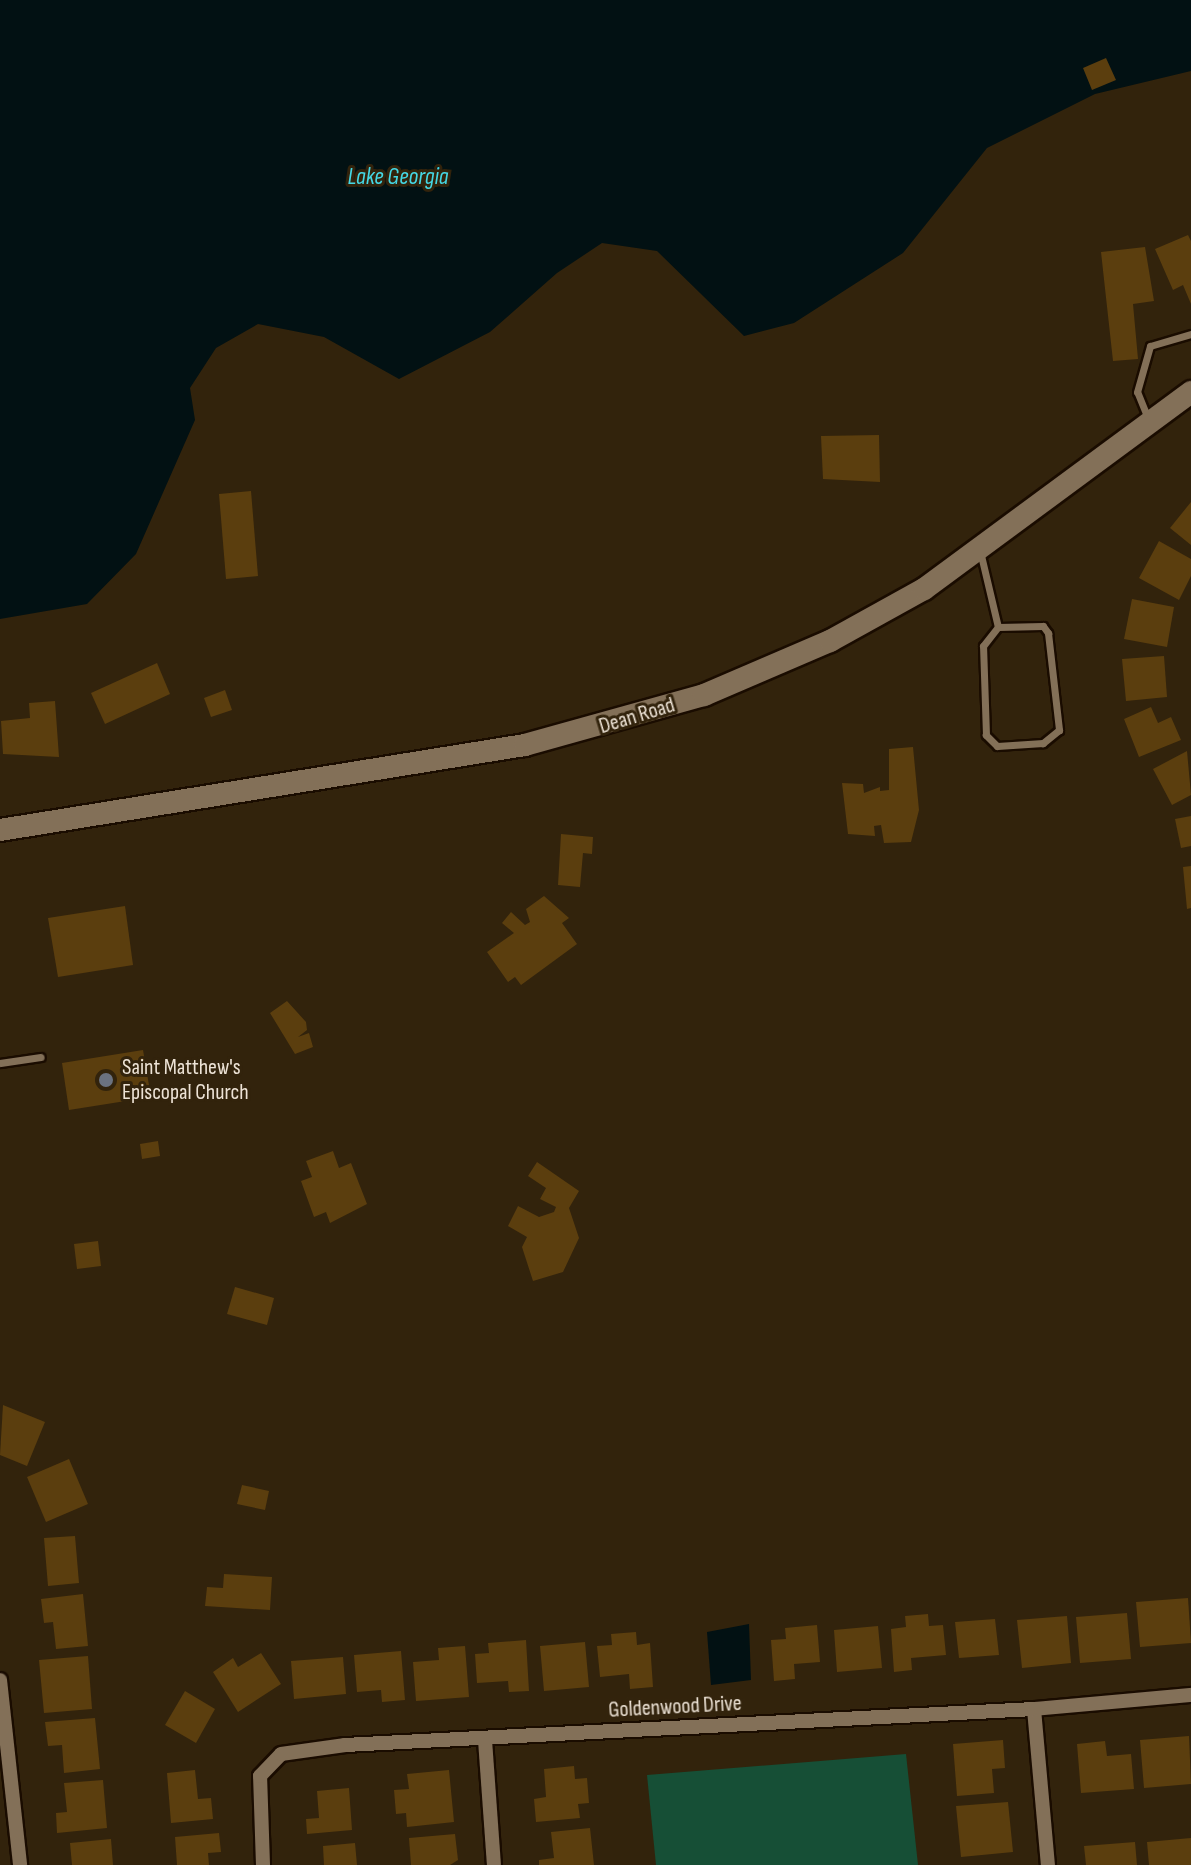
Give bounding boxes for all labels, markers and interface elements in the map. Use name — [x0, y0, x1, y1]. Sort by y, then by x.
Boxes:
water label: Lake Georgia — [348, 163, 448, 191]
street label: Dean Road — [596, 692, 678, 740]
place label: Saint Matthew's Episcopal Church — [122, 1054, 249, 1106]
marker: Saint Matthew's Episcopal Church — [97, 1071, 115, 1089]
street label: Goldenwood Drive — [608, 1690, 742, 1724]

